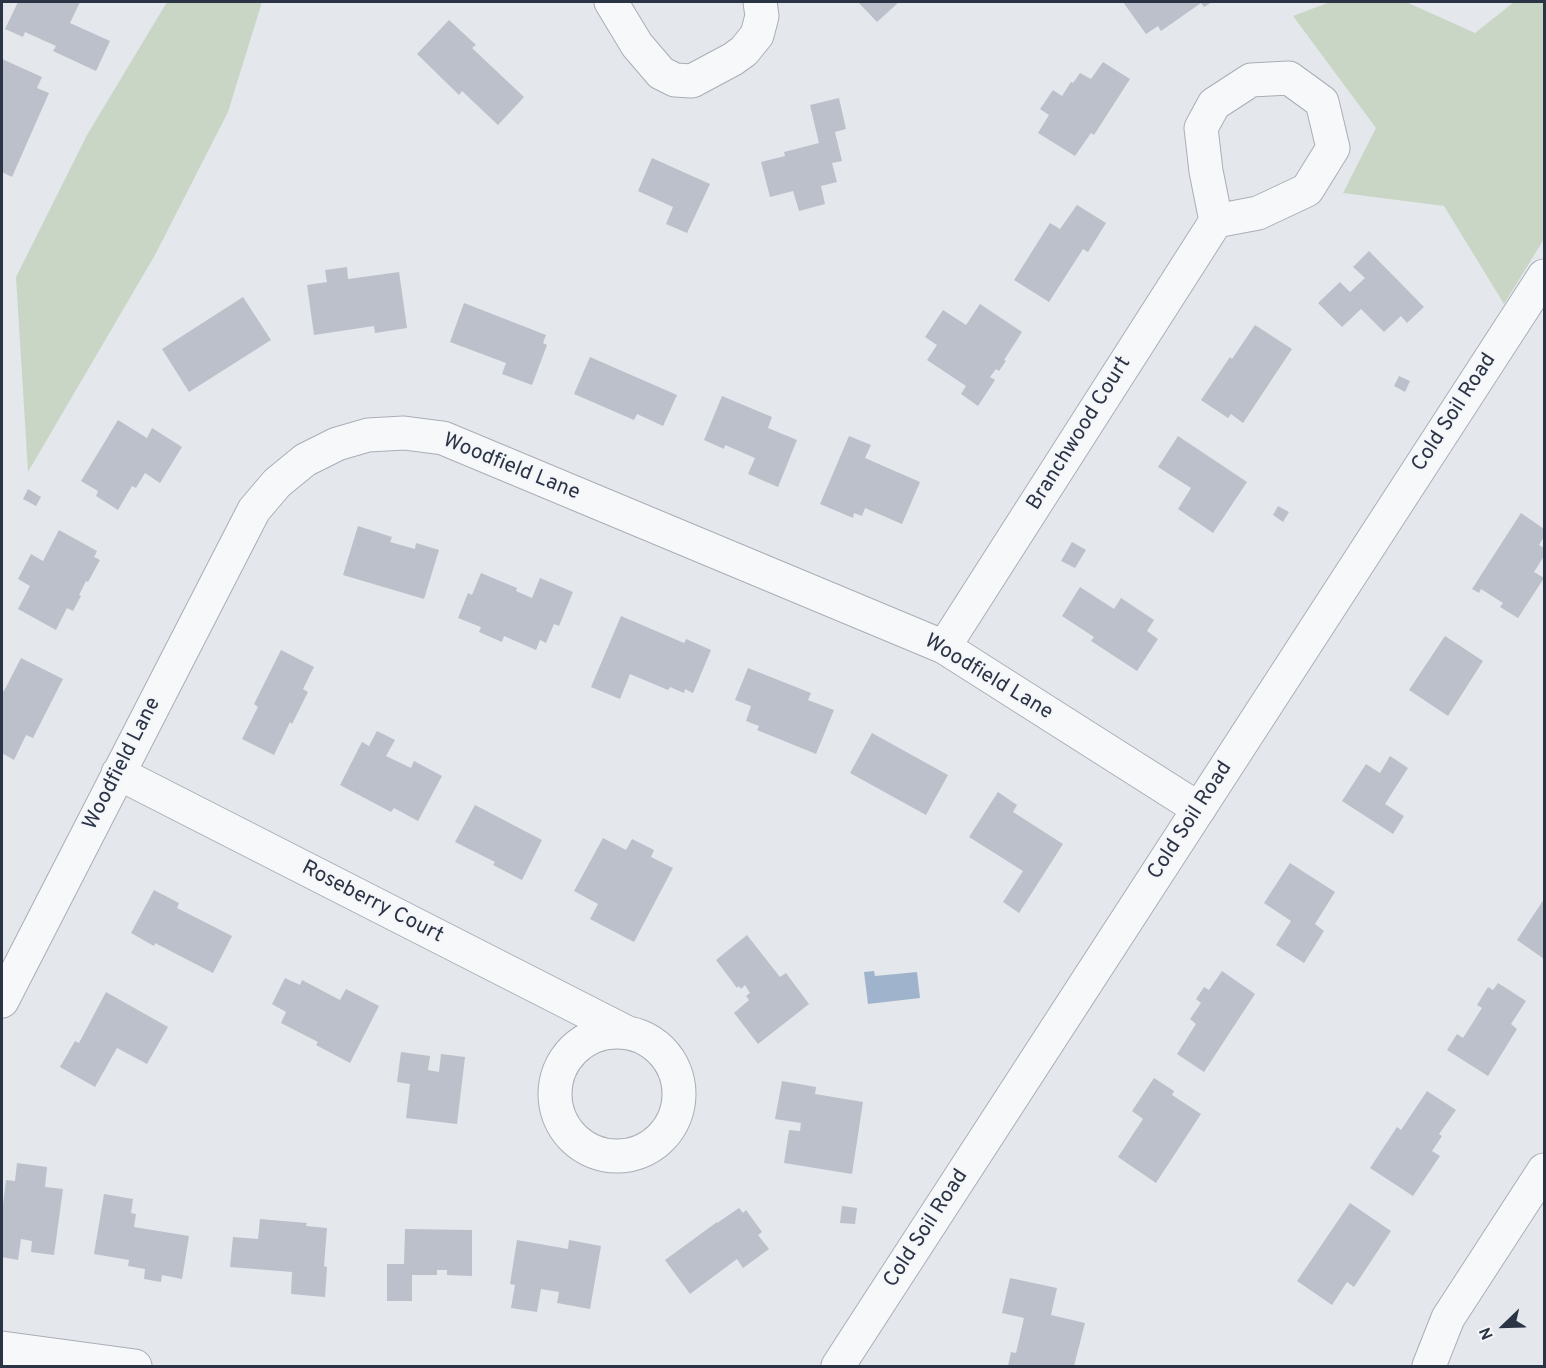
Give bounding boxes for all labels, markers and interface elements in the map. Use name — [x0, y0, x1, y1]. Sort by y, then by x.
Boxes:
street label: Cold Soil Road — [1407, 349, 1503, 477]
street label: Branchwood Court — [1023, 352, 1137, 516]
street label: Woodfield Lane — [439, 429, 583, 507]
street label: Woodfield Lane — [919, 630, 1057, 726]
street label: Woodfield Lane — [79, 693, 167, 835]
street label: Cold Soil Road — [1143, 757, 1239, 885]
street label: Roseberry Court — [297, 856, 447, 950]
street label: Cold Soil Road — [879, 1165, 975, 1293]
north arrow — [1474, 1296, 1534, 1356]
text: N — [1476, 1324, 1499, 1342]

